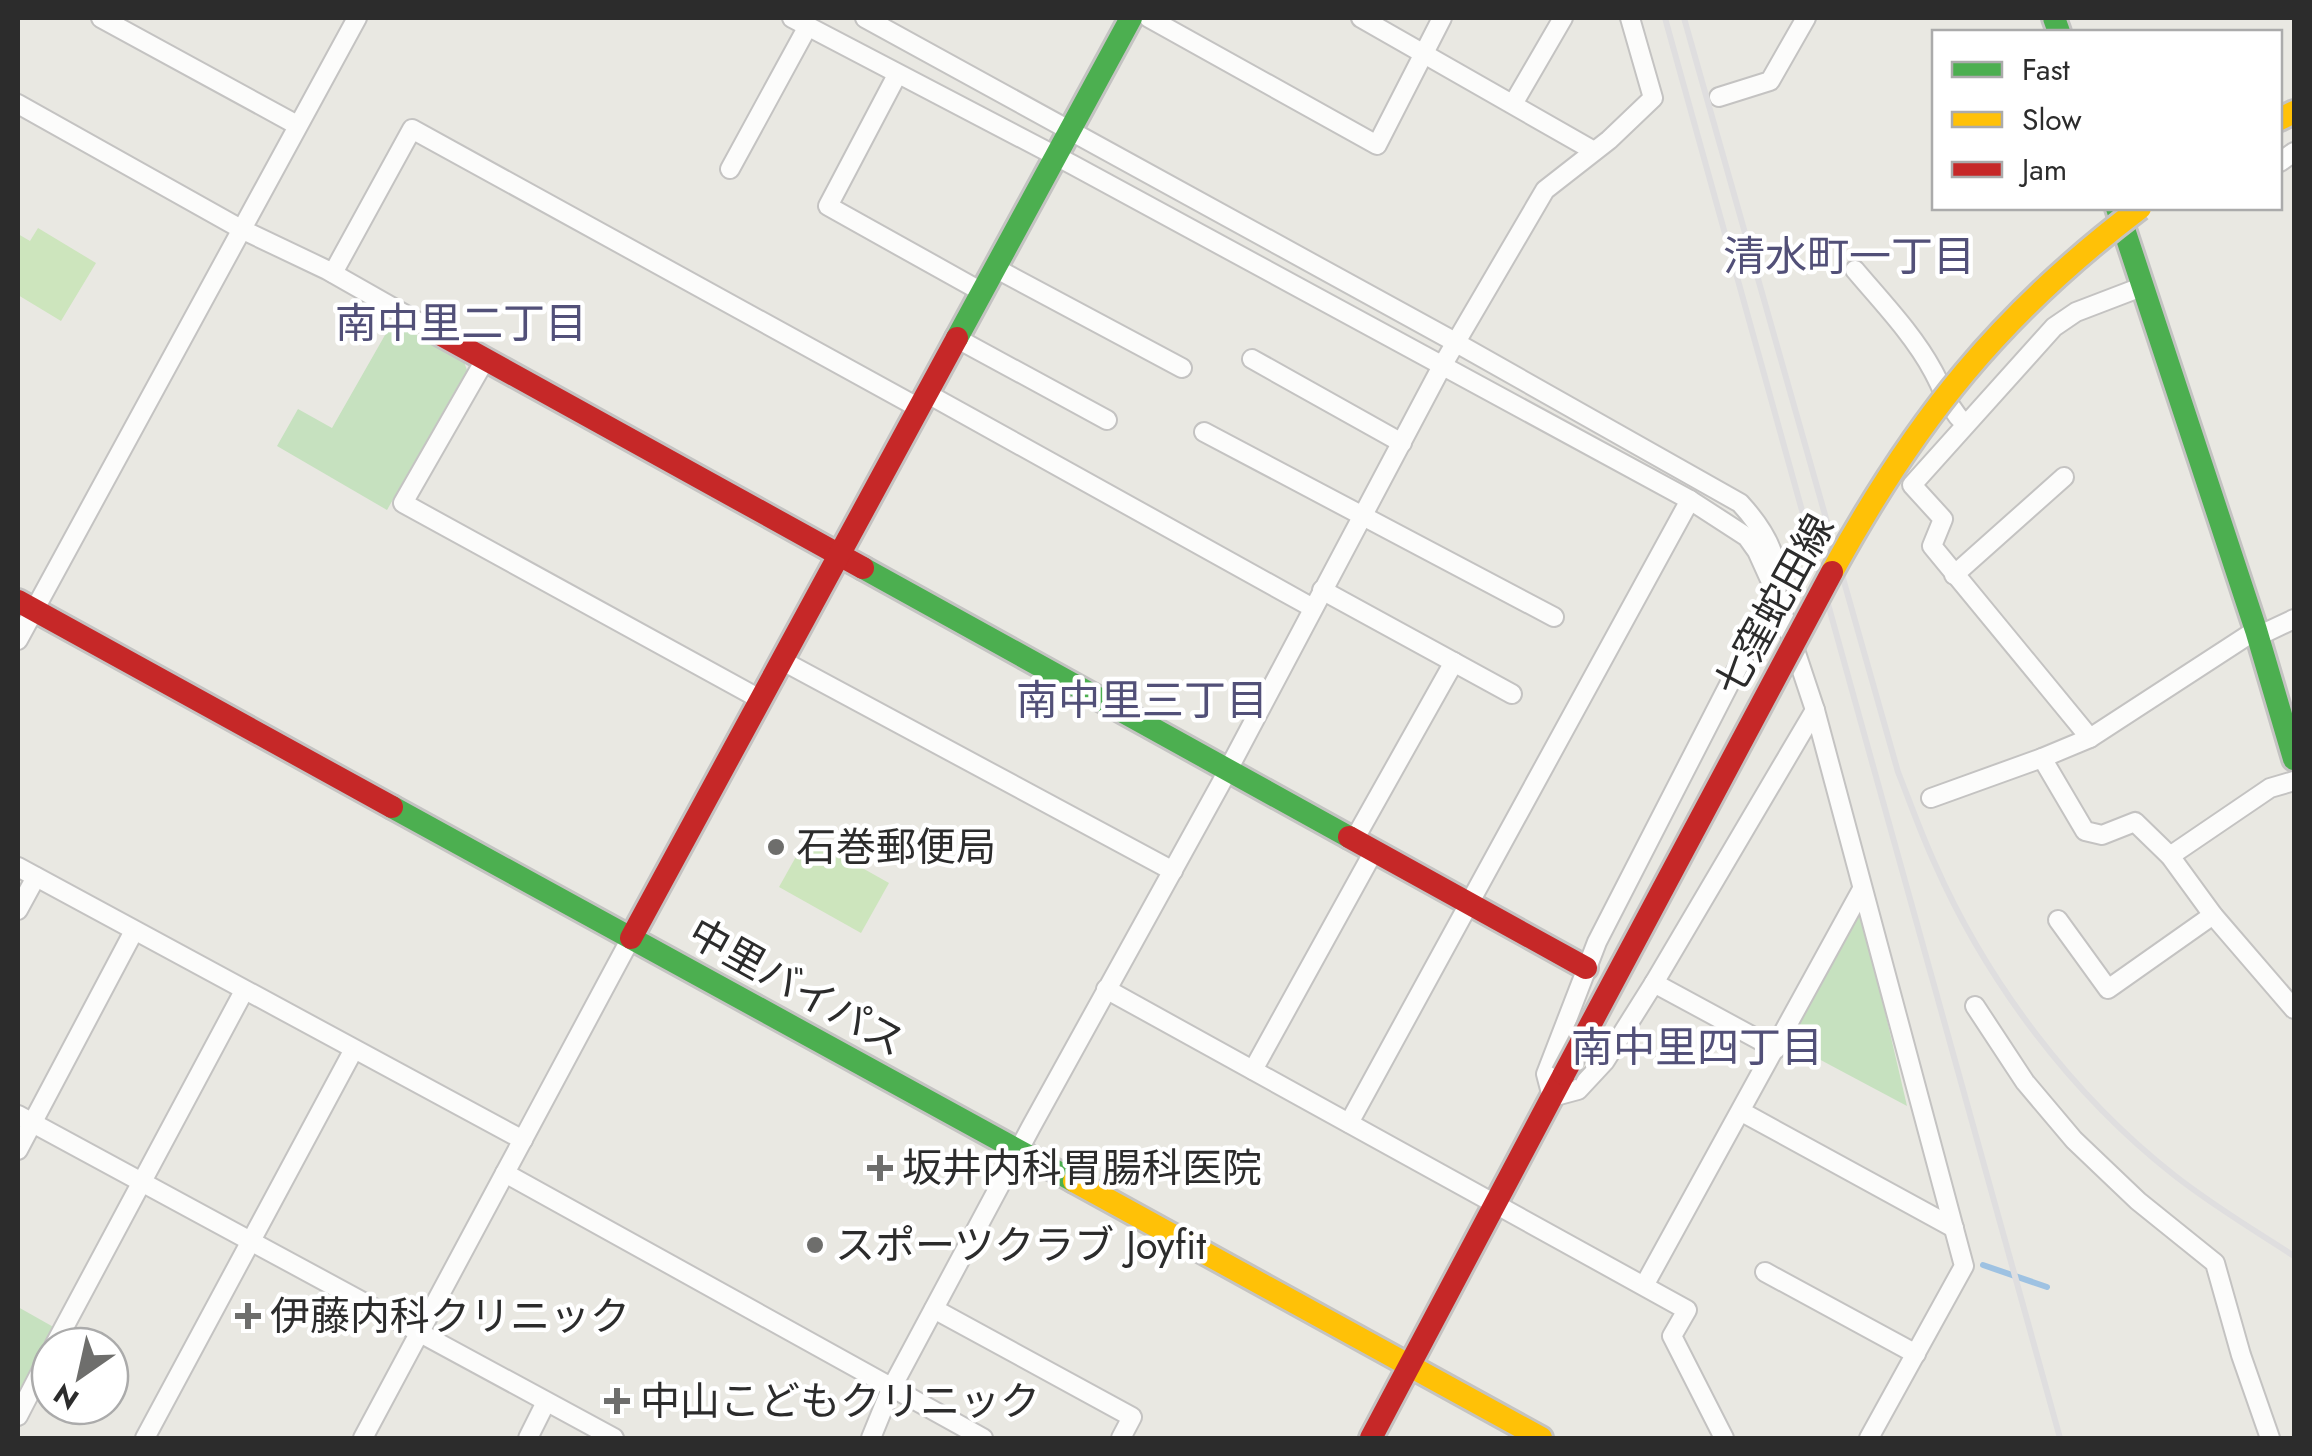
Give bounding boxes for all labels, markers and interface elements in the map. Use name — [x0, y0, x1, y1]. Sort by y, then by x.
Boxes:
legend — [1932, 30, 2282, 210]
text: Fast — [2022, 48, 2071, 91]
text: Slow — [2022, 98, 2082, 141]
text: Jam — [2018, 148, 2067, 191]
district label: 清水町一丁目 — [1723, 226, 1975, 287]
district label: 南中里二丁目 — [335, 293, 587, 354]
street label: 七窪蛇田線 — [1700, 503, 1848, 707]
district label: 南中里三丁目 — [1016, 670, 1268, 731]
place label: 石巻郵便局 — [796, 818, 996, 876]
marker: 石巻郵便局 — [765, 836, 787, 858]
street label: 中里バイパス — [678, 904, 916, 1070]
district label: 南中里四丁目 — [1571, 1017, 1823, 1078]
place label: 坂井内科胃腸科医院 — [902, 1139, 1262, 1197]
marker: 坂井内科胃腸科医院 — [867, 1155, 893, 1181]
place label: スポーツクラブ Joyfit — [835, 1216, 1206, 1274]
marker: スポーツクラブ Joyfit — [804, 1234, 826, 1256]
place label: 伊藤内科クリニック — [270, 1287, 630, 1345]
marker: 伊藤内科クリニック — [235, 1303, 261, 1329]
north arrow — [30, 1326, 130, 1426]
place label: 中山こどもクリニック — [640, 1372, 1040, 1430]
text: N — [46, 1373, 87, 1420]
marker: 中山こどもクリニック — [604, 1388, 630, 1414]

